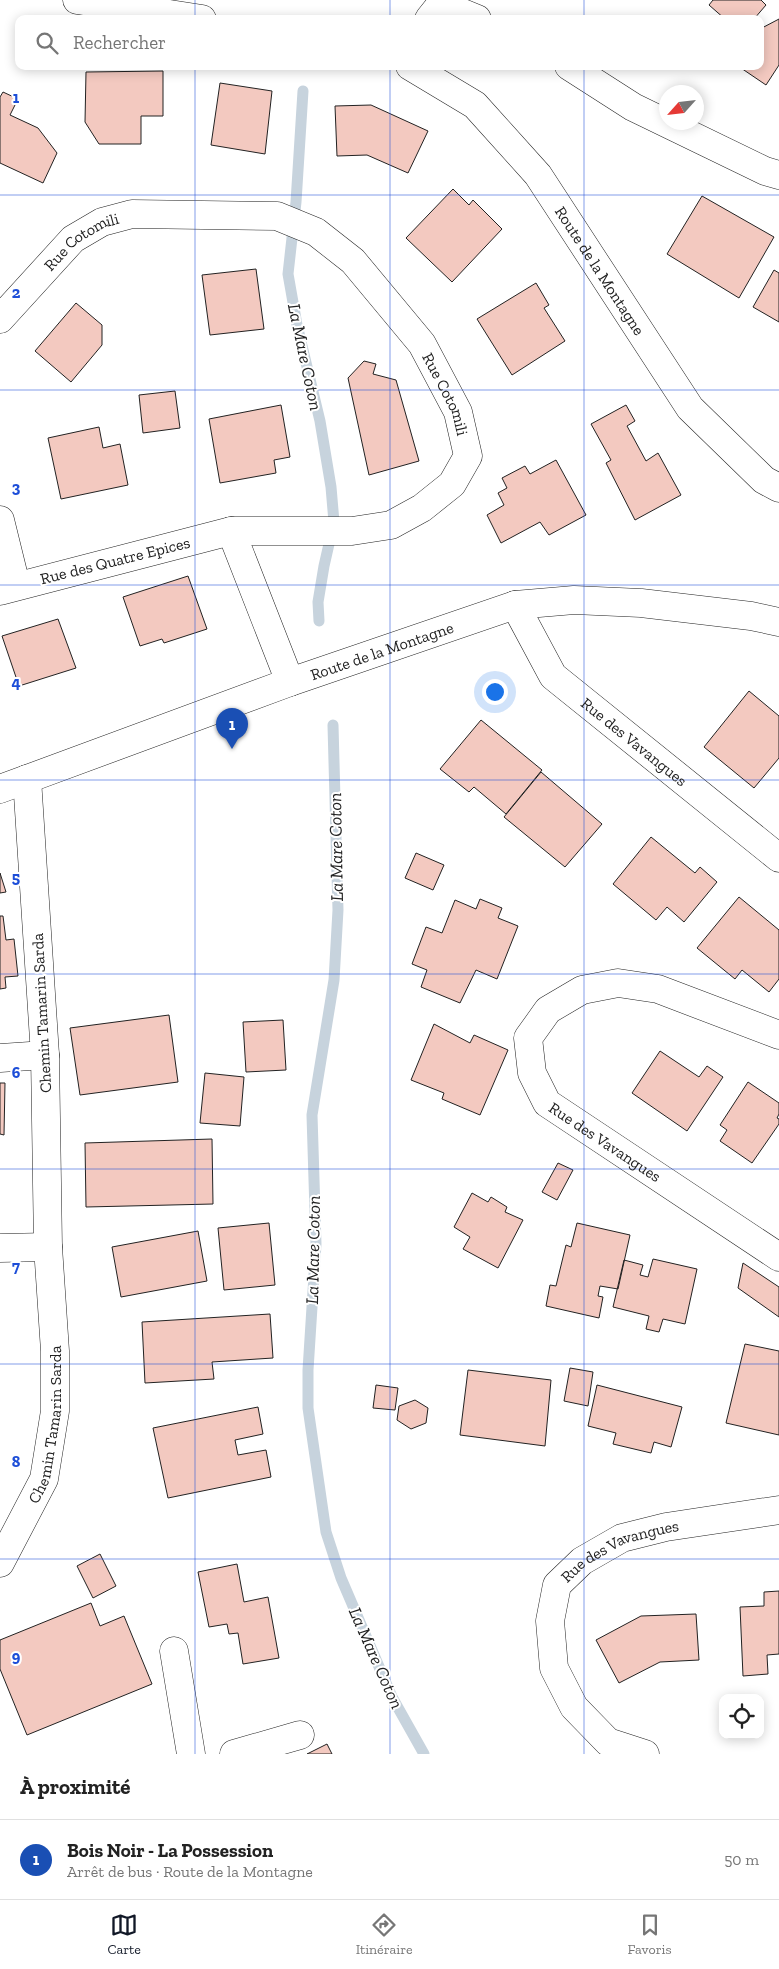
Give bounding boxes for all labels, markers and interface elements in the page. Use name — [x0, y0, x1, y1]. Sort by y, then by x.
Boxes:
search box — [15, 15, 764, 70]
icon: search — [33, 29, 61, 57]
text: Rechercher — [73, 31, 166, 54]
north arrow — [659, 85, 704, 130]
text: 1 — [13, 88, 20, 107]
street label: Route de la Montagne — [551, 203, 649, 339]
street label: Rue Cotomili — [40, 209, 121, 275]
text: 2 — [12, 283, 21, 302]
water label: La Mare Coton — [283, 302, 327, 412]
street label: Rue Cotomili — [418, 350, 472, 438]
text: 3 — [12, 478, 21, 497]
street label: Rue des Quatre Epices — [38, 533, 192, 588]
street label: Route de la Montagne — [308, 618, 456, 684]
text: 4 — [11, 673, 21, 692]
your location — [482, 679, 508, 705]
street label: Rue des Vavangues — [577, 694, 691, 790]
pin: 1 — [216, 708, 248, 749]
water label: La Mare Coton — [324, 792, 348, 902]
text: 5 — [12, 868, 20, 887]
street label: Chemin Tamarin Sarda — [28, 932, 55, 1093]
text: 6 — [12, 1063, 21, 1082]
street label: Rue des Vavangues — [545, 1098, 665, 1186]
water label: La Mare Coton — [301, 1195, 325, 1305]
text: 7 — [12, 1257, 20, 1276]
street label: Chemin Tamarin Sarda — [24, 1345, 65, 1507]
text: 8 — [12, 1452, 21, 1471]
street label: Rue des Vavangues — [557, 1516, 680, 1586]
water label: La Mare Coton — [344, 1604, 408, 1712]
text: 9 — [12, 1647, 21, 1666]
map controls — [719, 1694, 764, 1739]
button: locate — [719, 1694, 764, 1739]
text: À proximité — [20, 1774, 130, 1799]
text: Bois Noir - La Possession — [67, 1839, 273, 1862]
text: 1 — [33, 1850, 39, 1869]
text: 50 m — [724, 1850, 759, 1869]
text: Arrêt de bus · Route de la Montagne — [67, 1862, 313, 1881]
tab: Carte — [107, 1911, 141, 1958]
tab: Itinéraire — [356, 1911, 413, 1958]
tab: Favoris — [627, 1911, 672, 1958]

